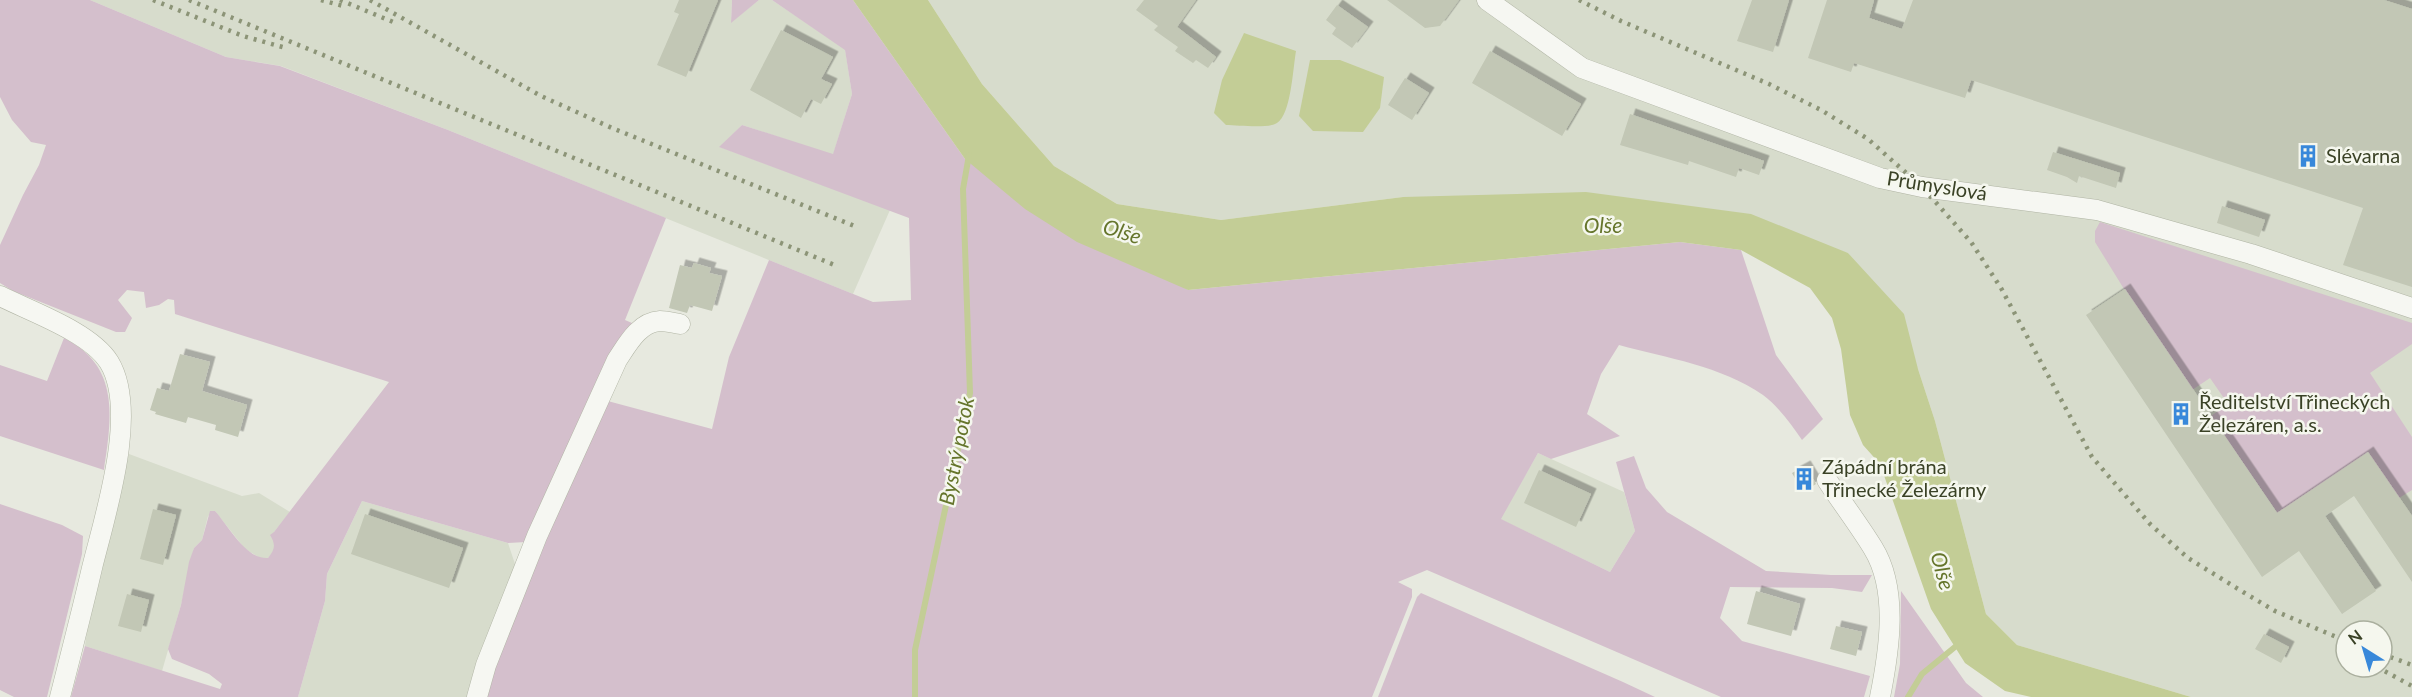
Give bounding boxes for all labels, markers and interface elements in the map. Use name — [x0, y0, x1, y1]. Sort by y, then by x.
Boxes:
building icon: Slévarna — [2295, 143, 2321, 169]
place label: Slévarna — [2326, 143, 2400, 167]
street label: Průmyslová — [1885, 165, 1989, 205]
water label: Olše — [1584, 212, 1622, 237]
water label: Olše — [1100, 213, 1145, 248]
place label: Ředitelství Třineckých Železáren, a.s. — [2199, 389, 2390, 436]
water label: Bystrý potok — [933, 393, 978, 507]
building icon: Ředitelství Třineckých Železáren, a.s. — [2168, 401, 2194, 427]
place label: Zápádní brána Třinecké Železárny — [1822, 454, 1987, 501]
building icon: Zápádní brána Třinecké Železárny — [1791, 466, 1817, 492]
water label: Olše — [1926, 549, 1961, 593]
north arrow — [2334, 619, 2394, 679]
text: N — [2344, 625, 2365, 648]

